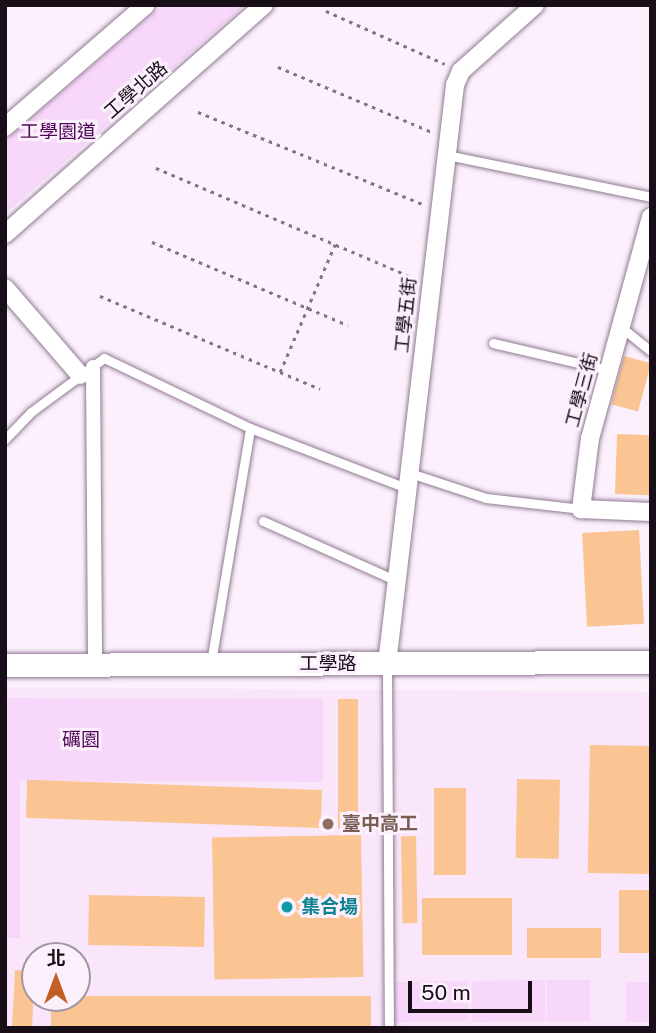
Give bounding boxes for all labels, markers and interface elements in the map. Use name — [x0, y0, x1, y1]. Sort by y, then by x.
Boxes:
street label: 工學北路 — [100, 56, 172, 124]
park label: 工學園道 — [20, 121, 96, 143]
street label: 工學五街 — [391, 276, 421, 354]
street label: 工學三街 — [561, 350, 603, 430]
street label: 工學路 — [300, 653, 356, 675]
park label: 礪園 — [62, 729, 100, 751]
place label: 臺中高工 — [342, 813, 418, 835]
marker: 臺中高工 — [320, 816, 336, 832]
place label: 集合場 — [301, 896, 358, 918]
marker: 集合場 — [279, 899, 295, 915]
north arrow — [21, 942, 91, 1012]
text: 北 — [46, 947, 66, 969]
scale bar — [411, 967, 535, 1011]
text: 50 m — [421, 980, 471, 1005]

